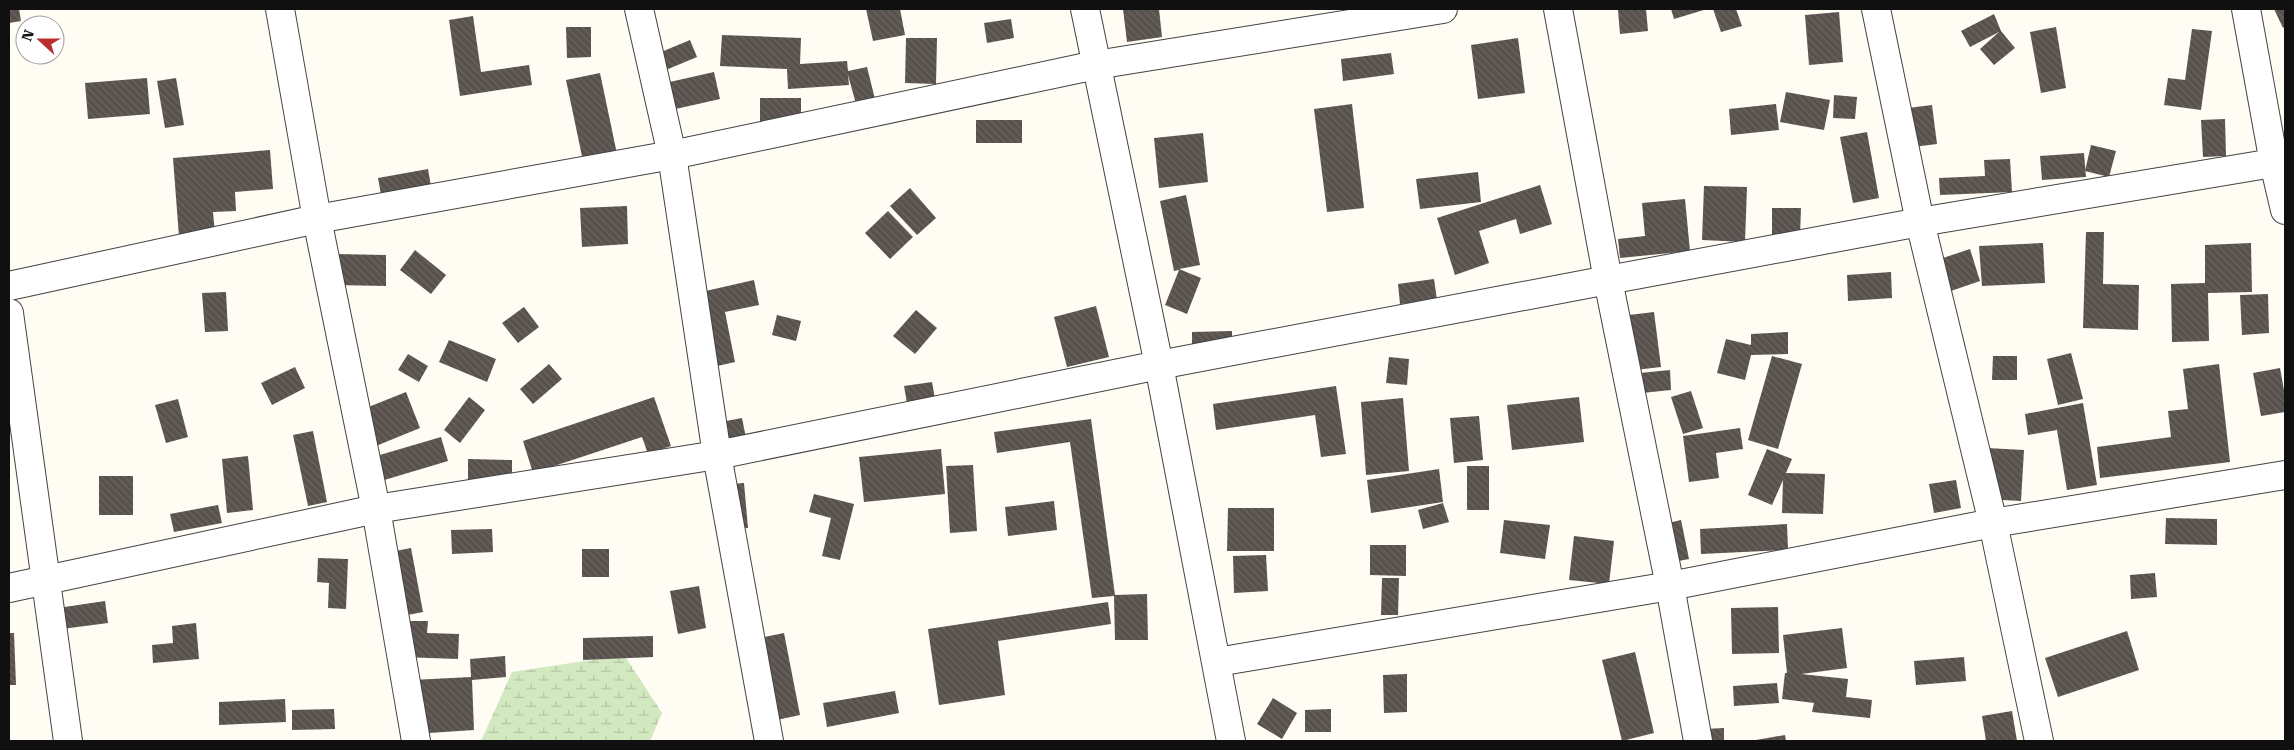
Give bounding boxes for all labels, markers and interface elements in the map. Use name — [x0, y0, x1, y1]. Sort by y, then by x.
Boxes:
north arrow — [15, 15, 65, 65]
text: N — [18, 27, 37, 43]

